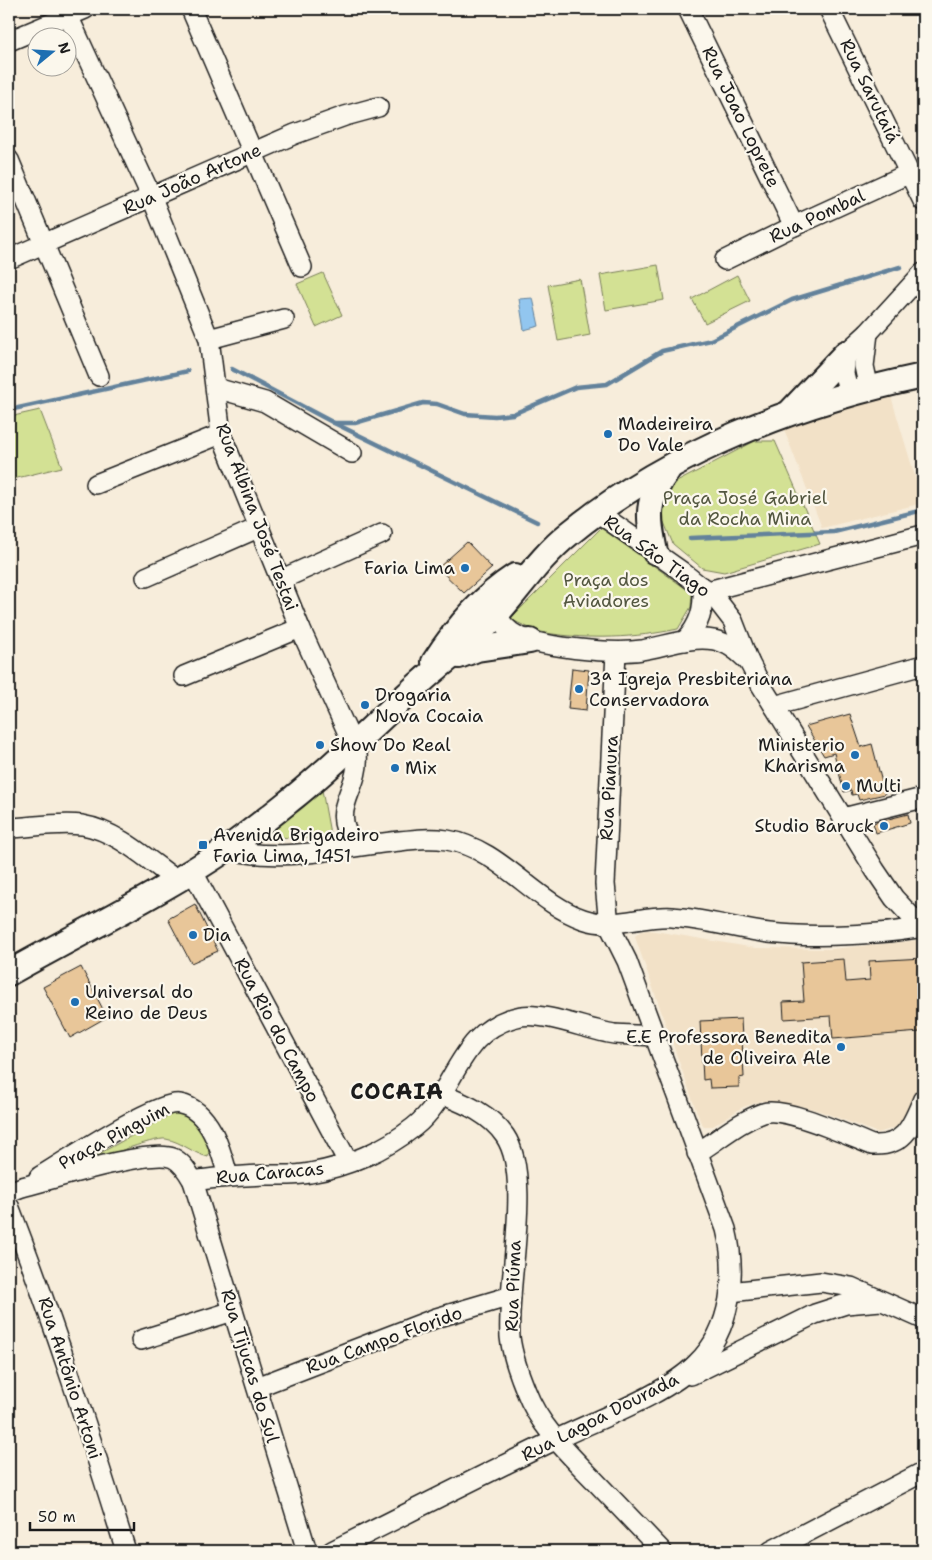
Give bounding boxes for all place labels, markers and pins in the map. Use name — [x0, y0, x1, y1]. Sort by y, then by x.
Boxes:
place label: Madeireira Do Vale — [618, 412, 713, 457]
marker: Madeireira Do Vale — [602, 428, 614, 440]
place label: Faria Lima — [364, 556, 455, 580]
marker: Faria Lima — [459, 562, 471, 574]
place label: 3ª Igreja Presbiteriana Conservadora — [589, 667, 792, 712]
place label: Drogaria Nova Cocaia — [375, 683, 483, 728]
marker: 3ª Igreja Presbiteriana Conservadora — [573, 683, 585, 695]
marker: Drogaria Nova Cocaia — [359, 699, 371, 711]
place label: Show Do Real — [330, 733, 451, 757]
place label: Ministerio Kharisma — [758, 733, 845, 778]
marker: Show Do Real — [314, 739, 326, 751]
marker: Ministerio Kharisma — [849, 749, 861, 761]
place label: Mix — [405, 756, 437, 780]
marker: Mix — [389, 762, 401, 774]
place label: Multi — [856, 774, 901, 798]
marker: Multi — [840, 780, 852, 792]
place label: Studio Baruck — [754, 814, 874, 838]
marker: Studio Baruck — [878, 820, 890, 832]
place label: Avenida Brigadeiro Faria Lima, 1451 — [213, 823, 379, 868]
marker: Avenida Brigadeiro Faria Lima, 1451 — [197, 839, 209, 851]
place label: Dia — [203, 923, 231, 947]
marker: Dia — [187, 929, 199, 941]
place label: Universal do Reino de Deus — [85, 980, 208, 1025]
marker: Universal do Reino de Deus — [69, 996, 81, 1008]
place label: E.E Professora Benedita de Oliveira Ale — [626, 1025, 831, 1070]
marker: E.E Professora Benedita de Oliveira Ale — [835, 1041, 847, 1053]

